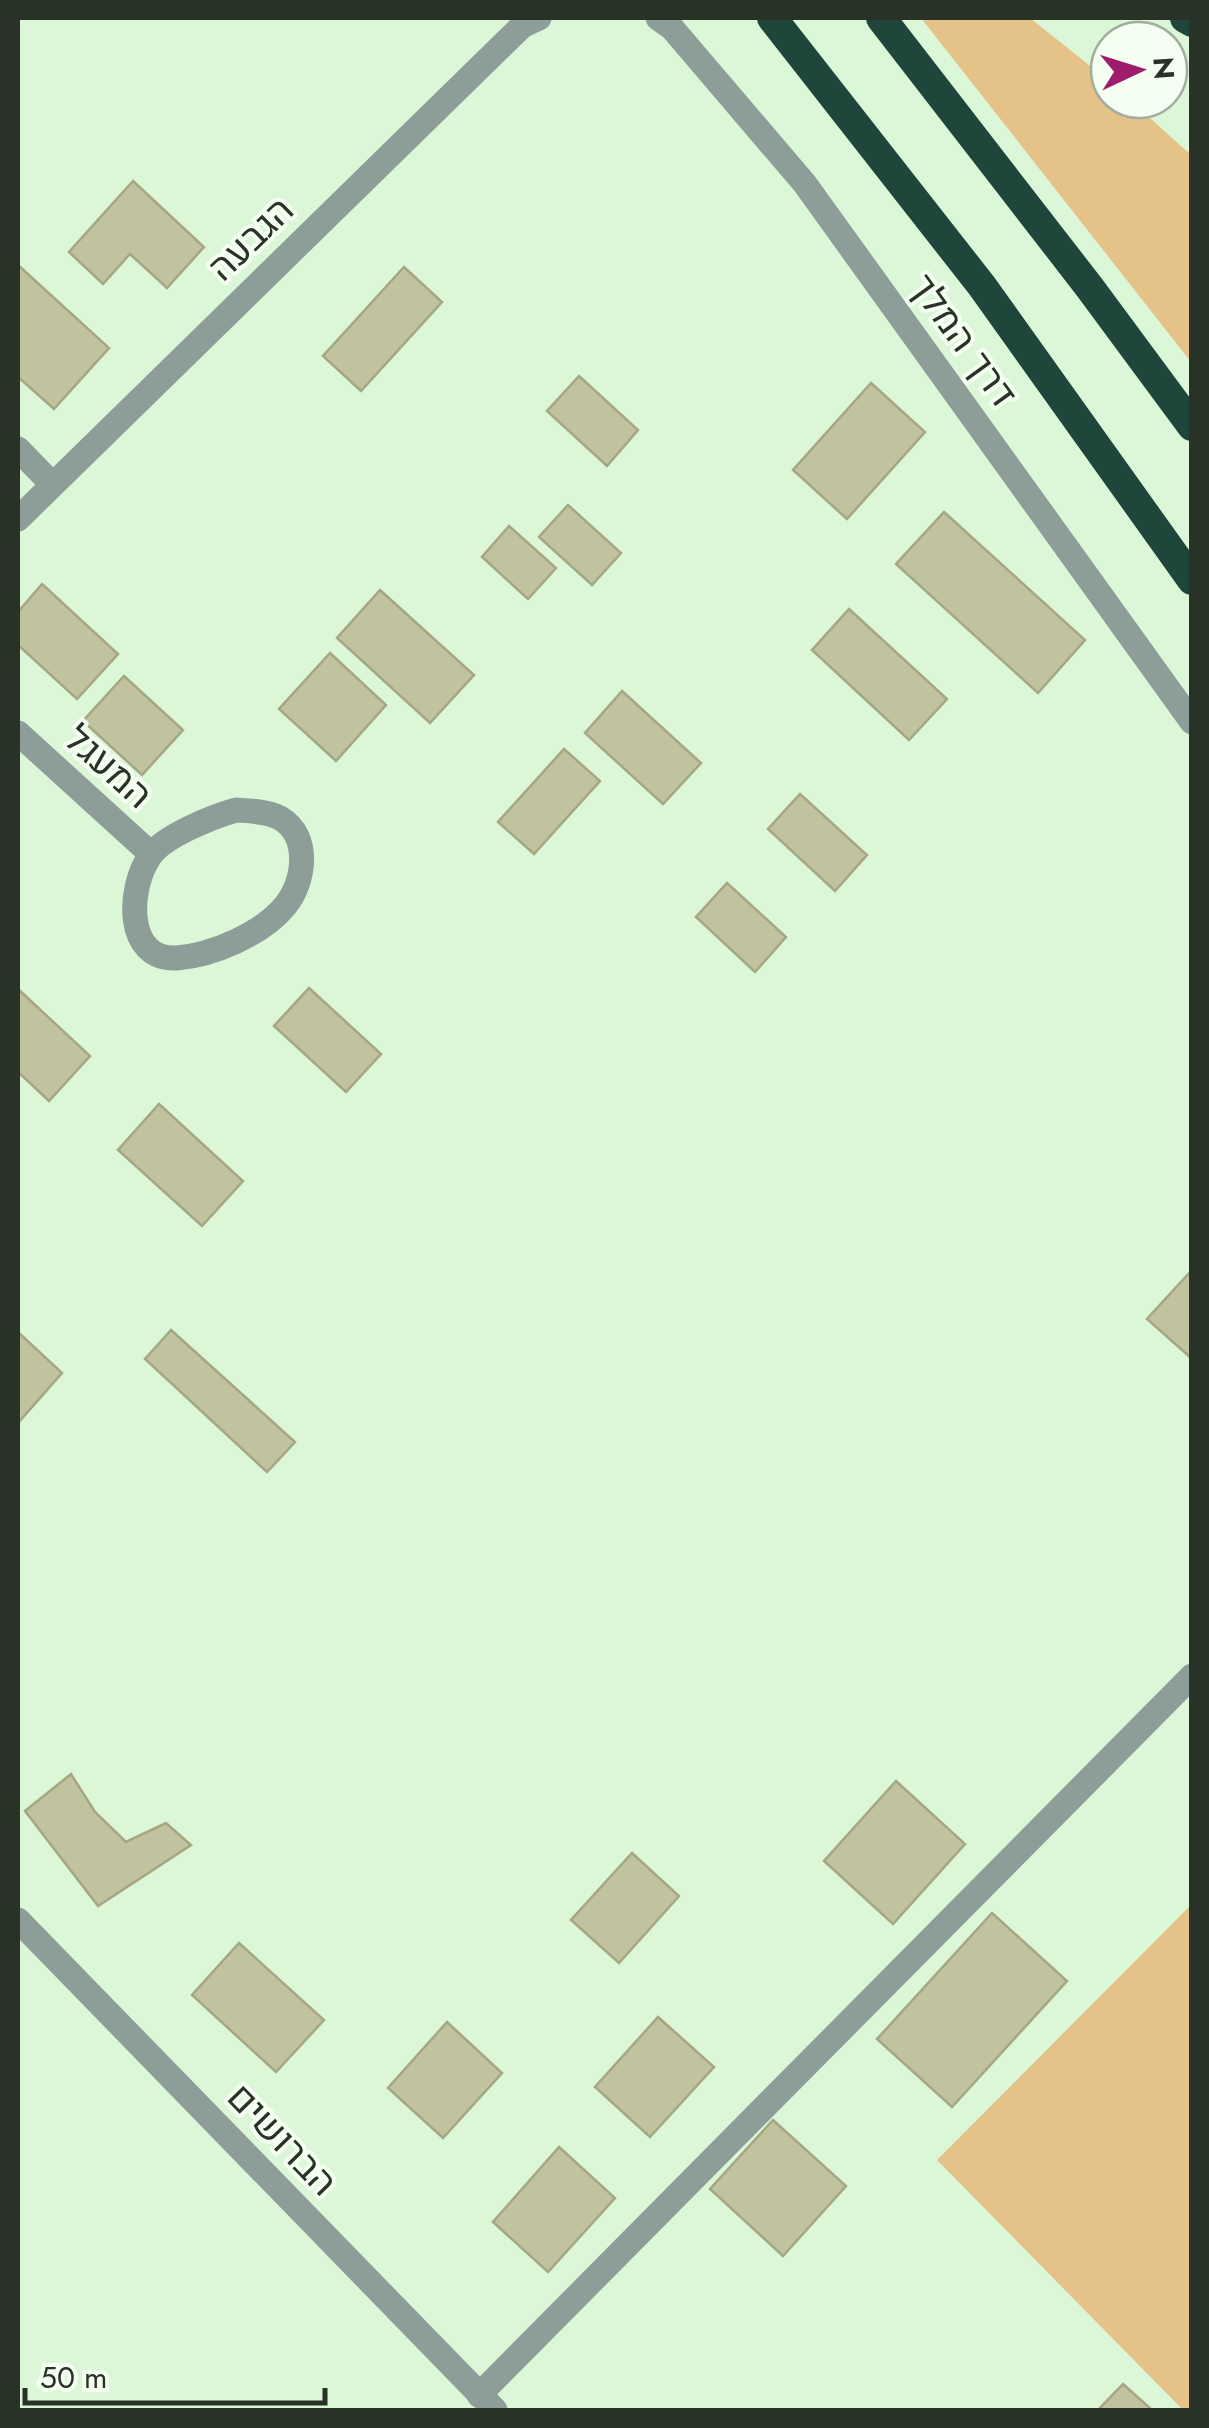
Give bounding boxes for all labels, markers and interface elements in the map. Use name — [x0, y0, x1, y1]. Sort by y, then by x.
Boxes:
north arrow — [1089, 20, 1189, 120]
text: N — [1142, 56, 1185, 81]
street label: הגבעה — [194, 183, 306, 293]
street label: דרך המלך — [897, 262, 1031, 418]
street label: המעגל — [52, 711, 166, 821]
street label: הברושים — [215, 2070, 351, 2208]
scale bar — [25, 2343, 325, 2405]
text: 50 m — [40, 2356, 107, 2399]

